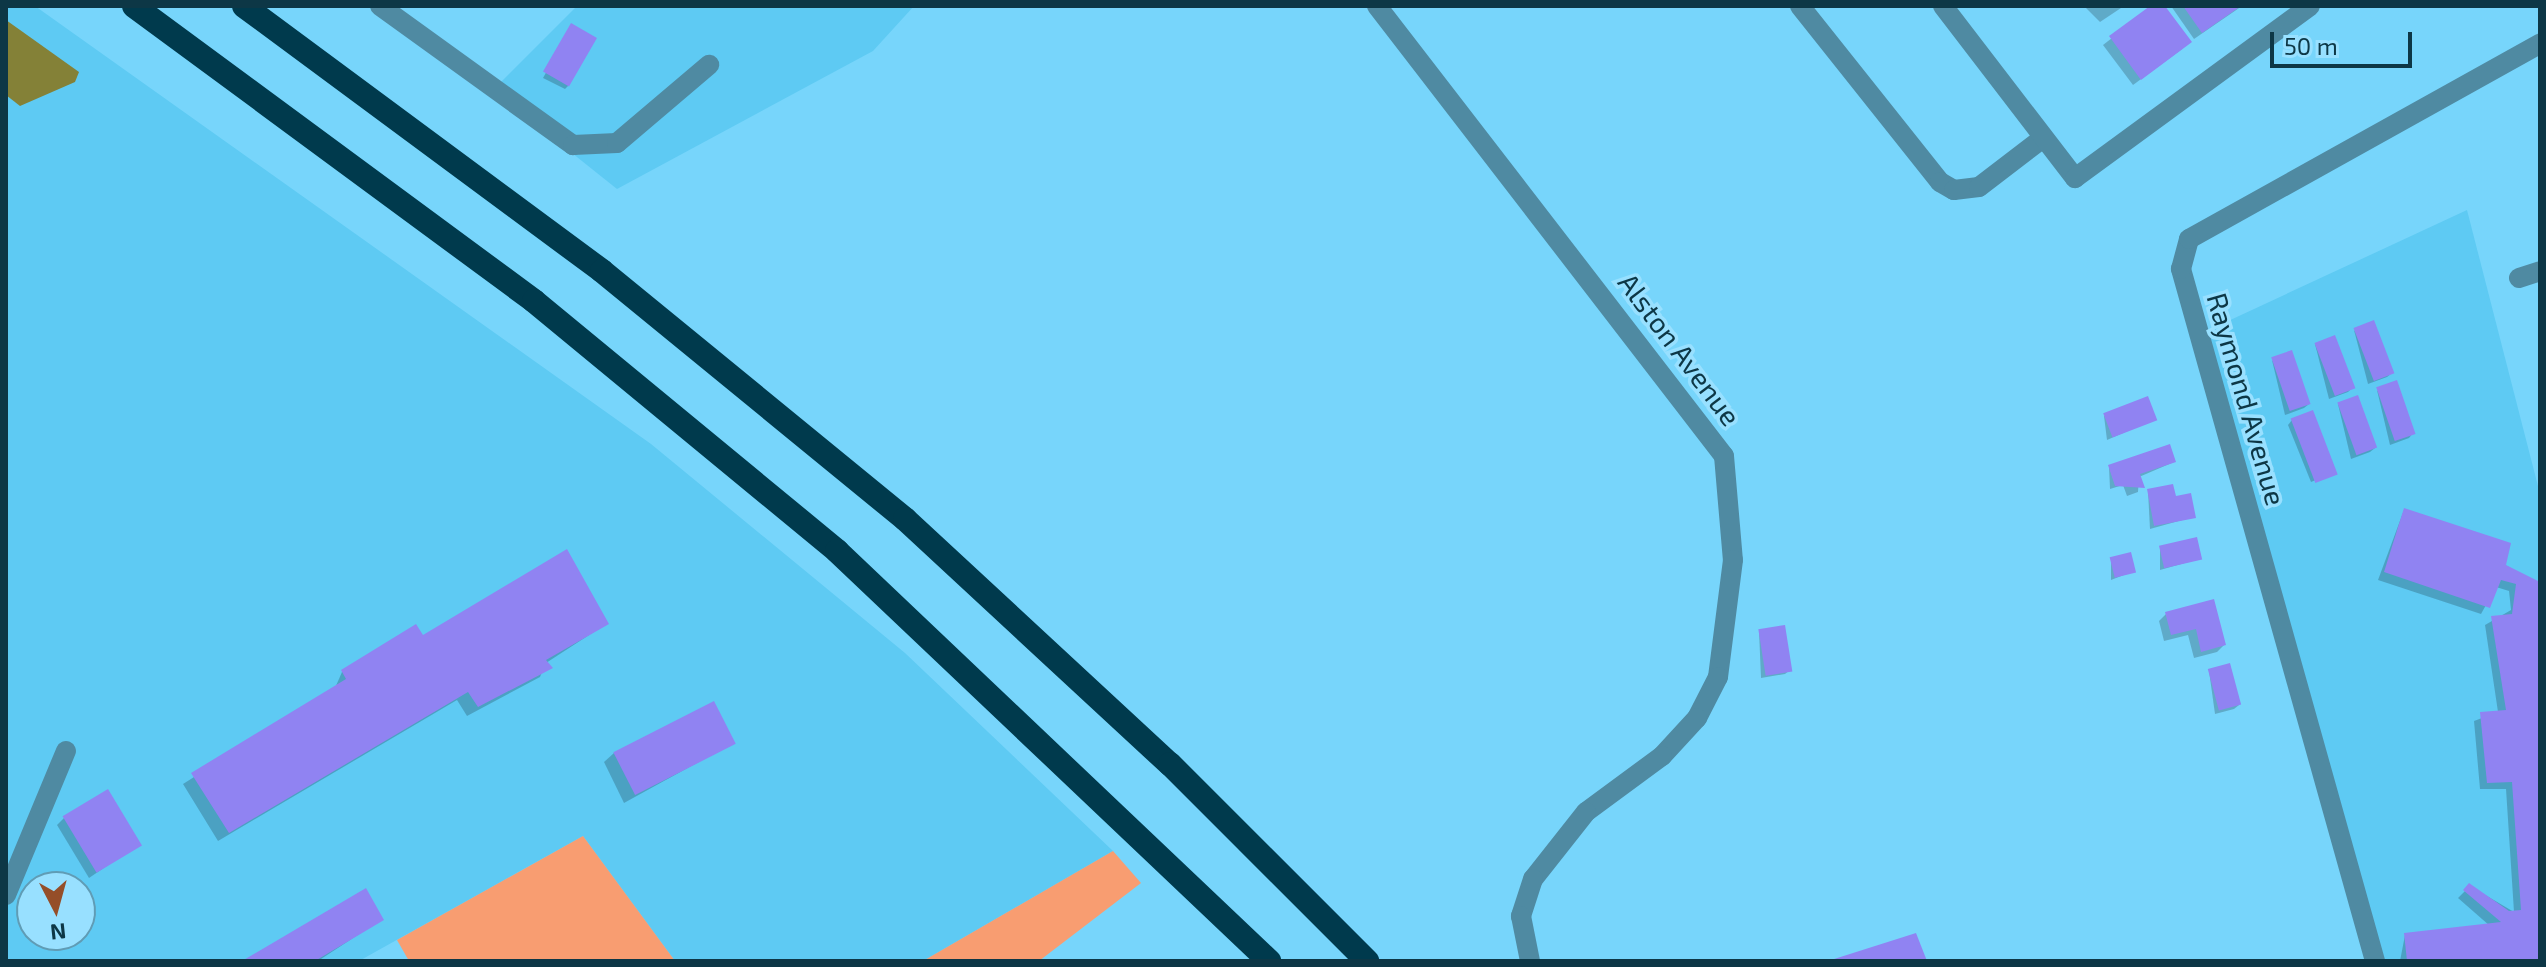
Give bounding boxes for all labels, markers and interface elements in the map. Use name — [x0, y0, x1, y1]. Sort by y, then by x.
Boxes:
scale bar — [2274, 16, 2416, 66]
text: 50 m — [2284, 31, 2338, 60]
street label: Alston Avenue — [1612, 266, 1748, 432]
street label: Raymond Avenue — [2200, 288, 2294, 510]
north arrow — [16, 871, 96, 951]
text: N — [49, 919, 68, 947]

